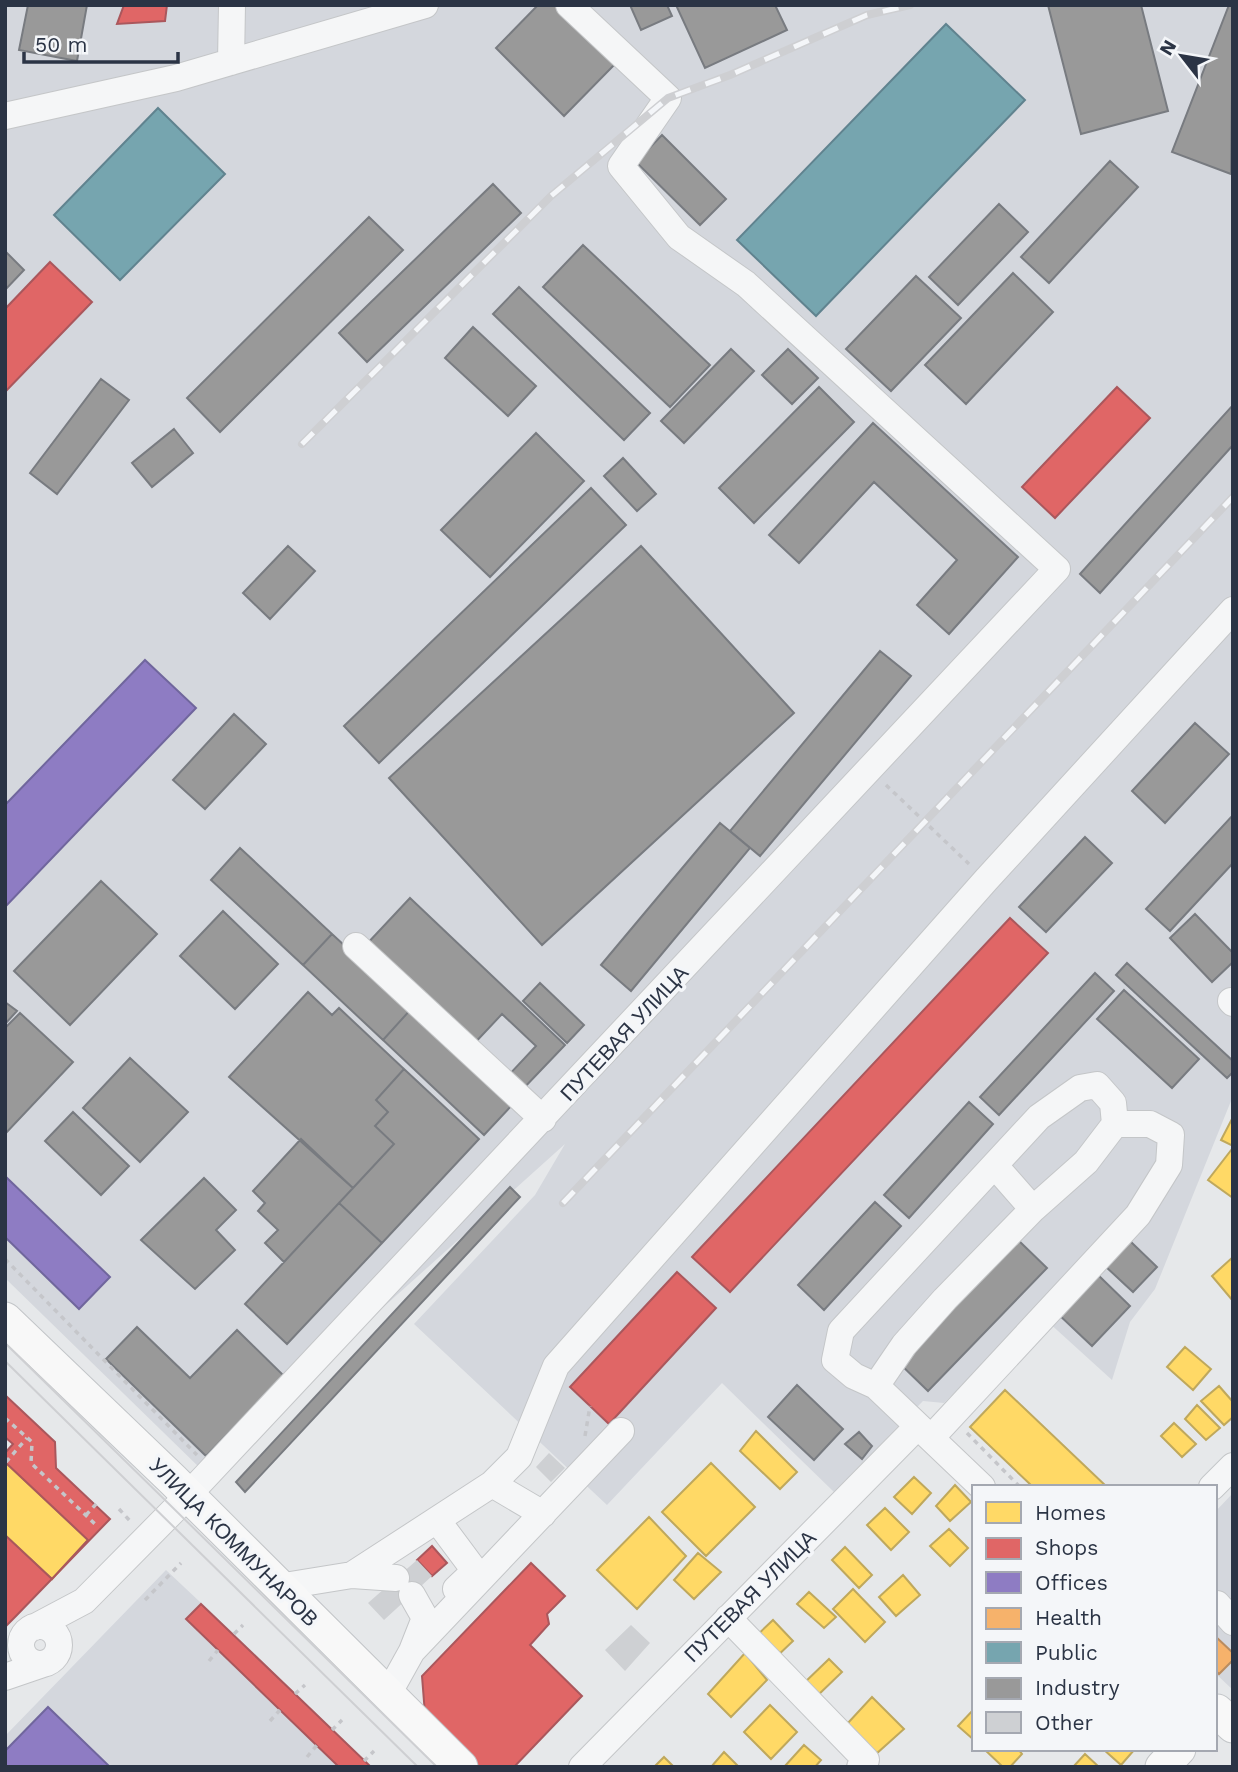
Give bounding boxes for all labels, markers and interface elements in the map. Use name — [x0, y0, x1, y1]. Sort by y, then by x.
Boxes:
scale bar — [24, 21, 178, 65]
north arrow — [1147, 21, 1217, 91]
text: 50 m — [35, 32, 87, 57]
text: N — [1154, 36, 1181, 59]
street label: ПУТЕВАЯ УЛИЦА — [555, 960, 693, 1106]
street label: УЛИЦА КОММУНАРОВ — [145, 1453, 323, 1631]
legend — [972, 1485, 1217, 1751]
text: Homes — [1035, 1500, 1106, 1525]
street label: ПУТЕВАЯ УЛИЦА — [679, 1525, 821, 1667]
text: Shops — [1035, 1535, 1098, 1560]
text: Offices — [1035, 1570, 1108, 1595]
text: Health — [1035, 1605, 1102, 1630]
text: Public — [1035, 1640, 1098, 1665]
text: Industry — [1035, 1675, 1120, 1700]
text: Other — [1035, 1710, 1094, 1735]

